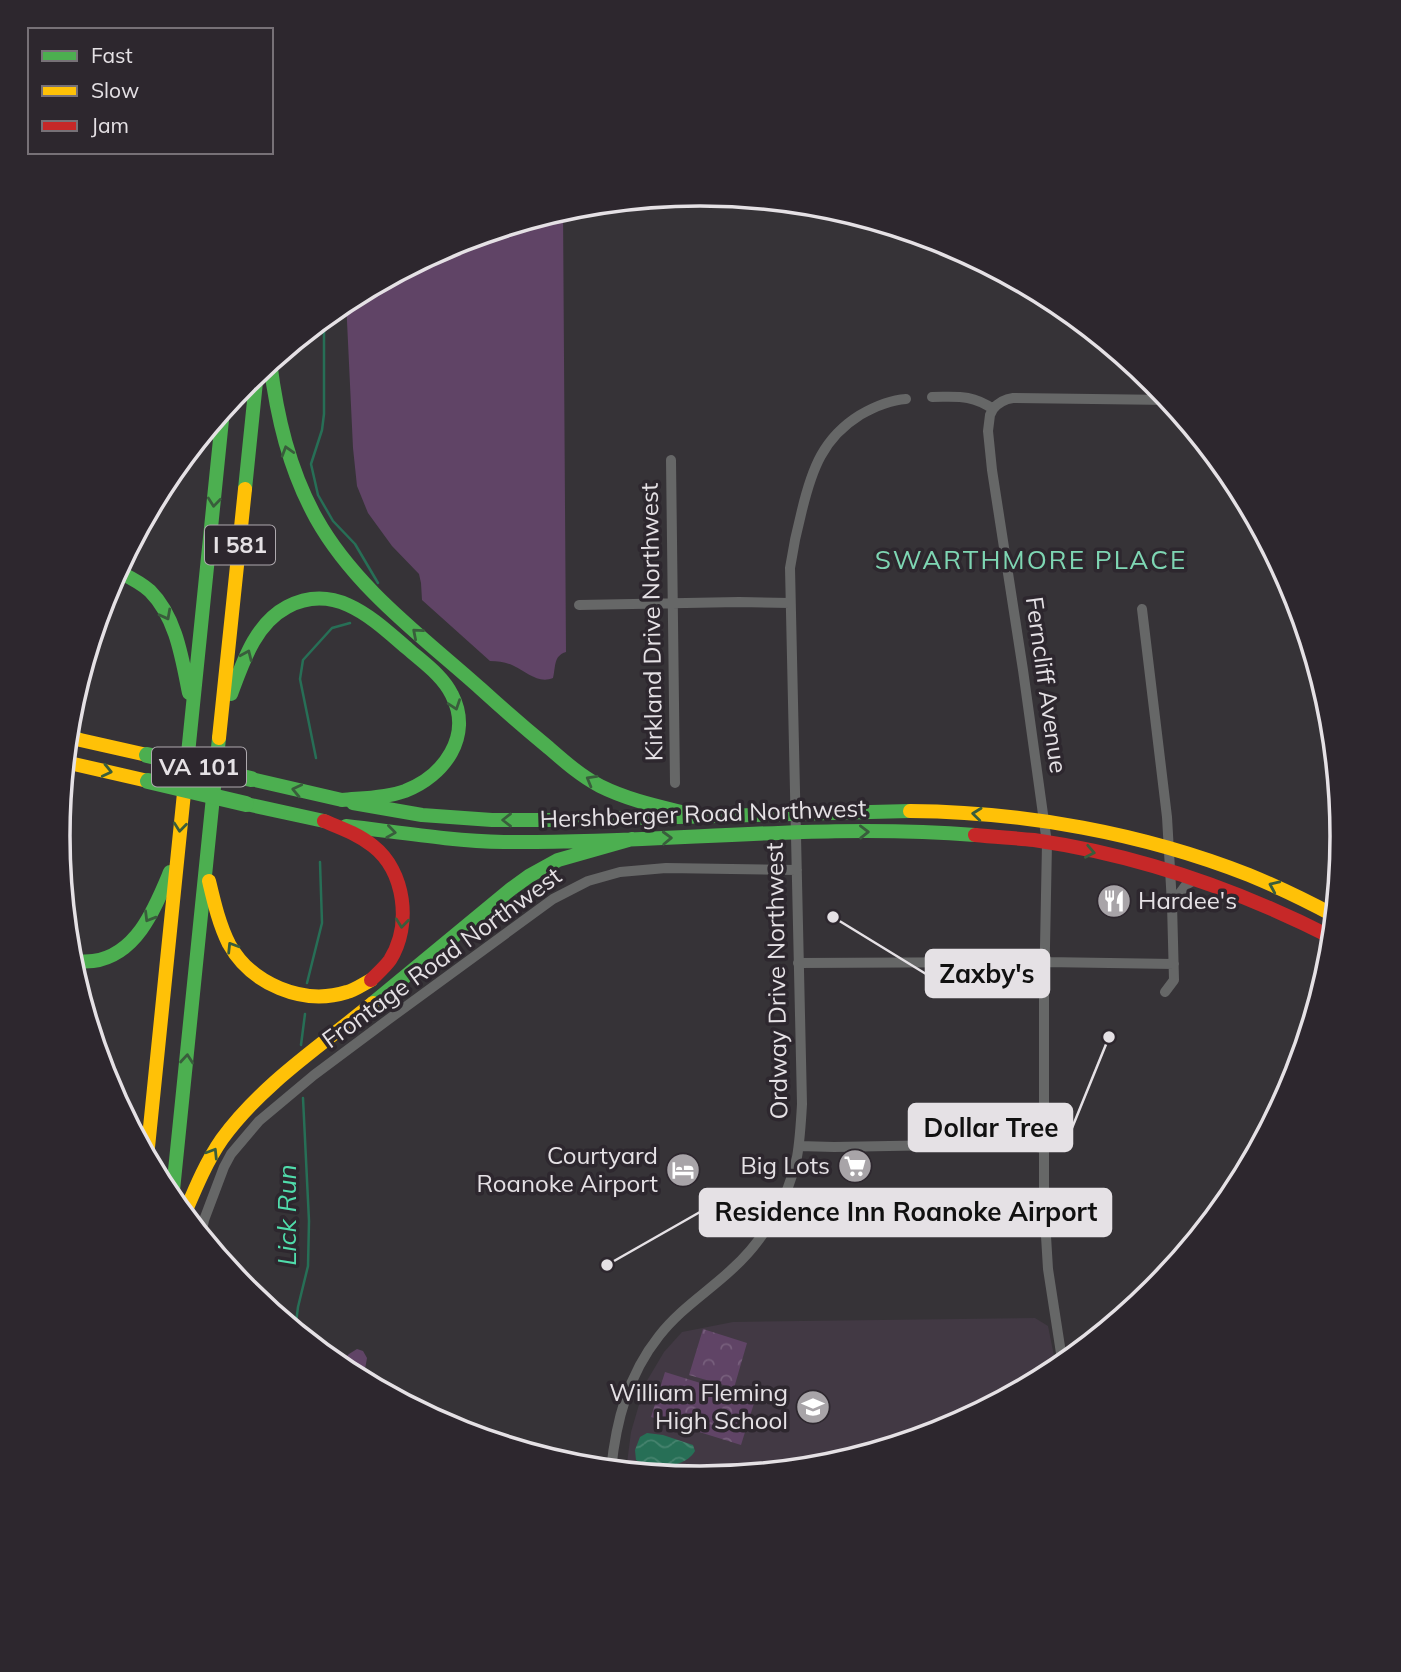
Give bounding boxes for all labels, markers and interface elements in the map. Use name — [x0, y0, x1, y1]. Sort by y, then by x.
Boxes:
legend — [28, 28, 273, 154]
text: Fast — [91, 42, 133, 68]
text: Slow — [91, 77, 139, 103]
text: Jam — [91, 112, 129, 138]
one-way arrow — [280, 445, 295, 457]
street label: Kirkland Drive Northwest — [634, 483, 668, 761]
one-way arrow — [206, 496, 221, 508]
road number: I 581 — [205, 526, 275, 565]
district label: SWARTHMORE PLACE — [875, 543, 1187, 576]
street label: Ferncliff Avenue — [1020, 595, 1074, 775]
one-way arrow — [158, 608, 172, 620]
one-way arrow — [412, 629, 425, 641]
one-way arrow — [239, 649, 253, 662]
one-way arrow — [447, 699, 461, 711]
road number: VA 101 — [152, 748, 246, 786]
one-way arrow — [101, 763, 113, 778]
one-way arrow — [585, 775, 598, 788]
one-way arrow — [291, 783, 303, 798]
street label: Hershberger Road Northwest — [539, 792, 867, 834]
one-way arrow — [971, 807, 982, 822]
one-way arrow — [501, 812, 511, 828]
one-way arrow — [173, 821, 188, 833]
one-way arrow — [385, 824, 397, 839]
one-way arrow — [859, 824, 870, 840]
one-way arrow — [662, 830, 673, 845]
street label: Ordway Drive Northwest — [759, 842, 793, 1120]
one-way arrow — [1084, 843, 1096, 858]
street label: Frontage Road Northwest — [316, 860, 567, 1054]
one-way arrow — [1269, 880, 1281, 894]
restaurant icon: Hardee's — [1095, 882, 1133, 920]
place label: Hardee's — [1138, 885, 1237, 915]
one-way arrow — [144, 909, 157, 922]
one-way arrow — [395, 918, 410, 929]
one-way arrow — [228, 942, 241, 955]
callout: Zaxby's — [926, 950, 1049, 997]
text: Zaxby's — [939, 957, 1035, 990]
one-way arrow — [179, 1054, 194, 1065]
callout: Dollar Tree — [909, 1104, 1072, 1151]
text: Dollar Tree — [924, 1111, 1058, 1144]
place label: Courtyard Roanoke Airport — [477, 1140, 658, 1198]
supermarket icon: Big Lots — [836, 1147, 874, 1185]
one-way arrow — [205, 1148, 218, 1161]
place label: Big Lots — [740, 1150, 830, 1180]
hotel icon: Courtyard Roanoke Airport — [664, 1151, 702, 1189]
water label: Lick Run — [270, 1164, 303, 1266]
callout: Residence Inn Roanoke Airport — [700, 1189, 1111, 1236]
text: Residence Inn Roanoke Airport — [715, 1195, 1098, 1228]
place label: William Fleming High School — [609, 1377, 788, 1435]
school or university icon: William Fleming High School — [794, 1388, 832, 1426]

